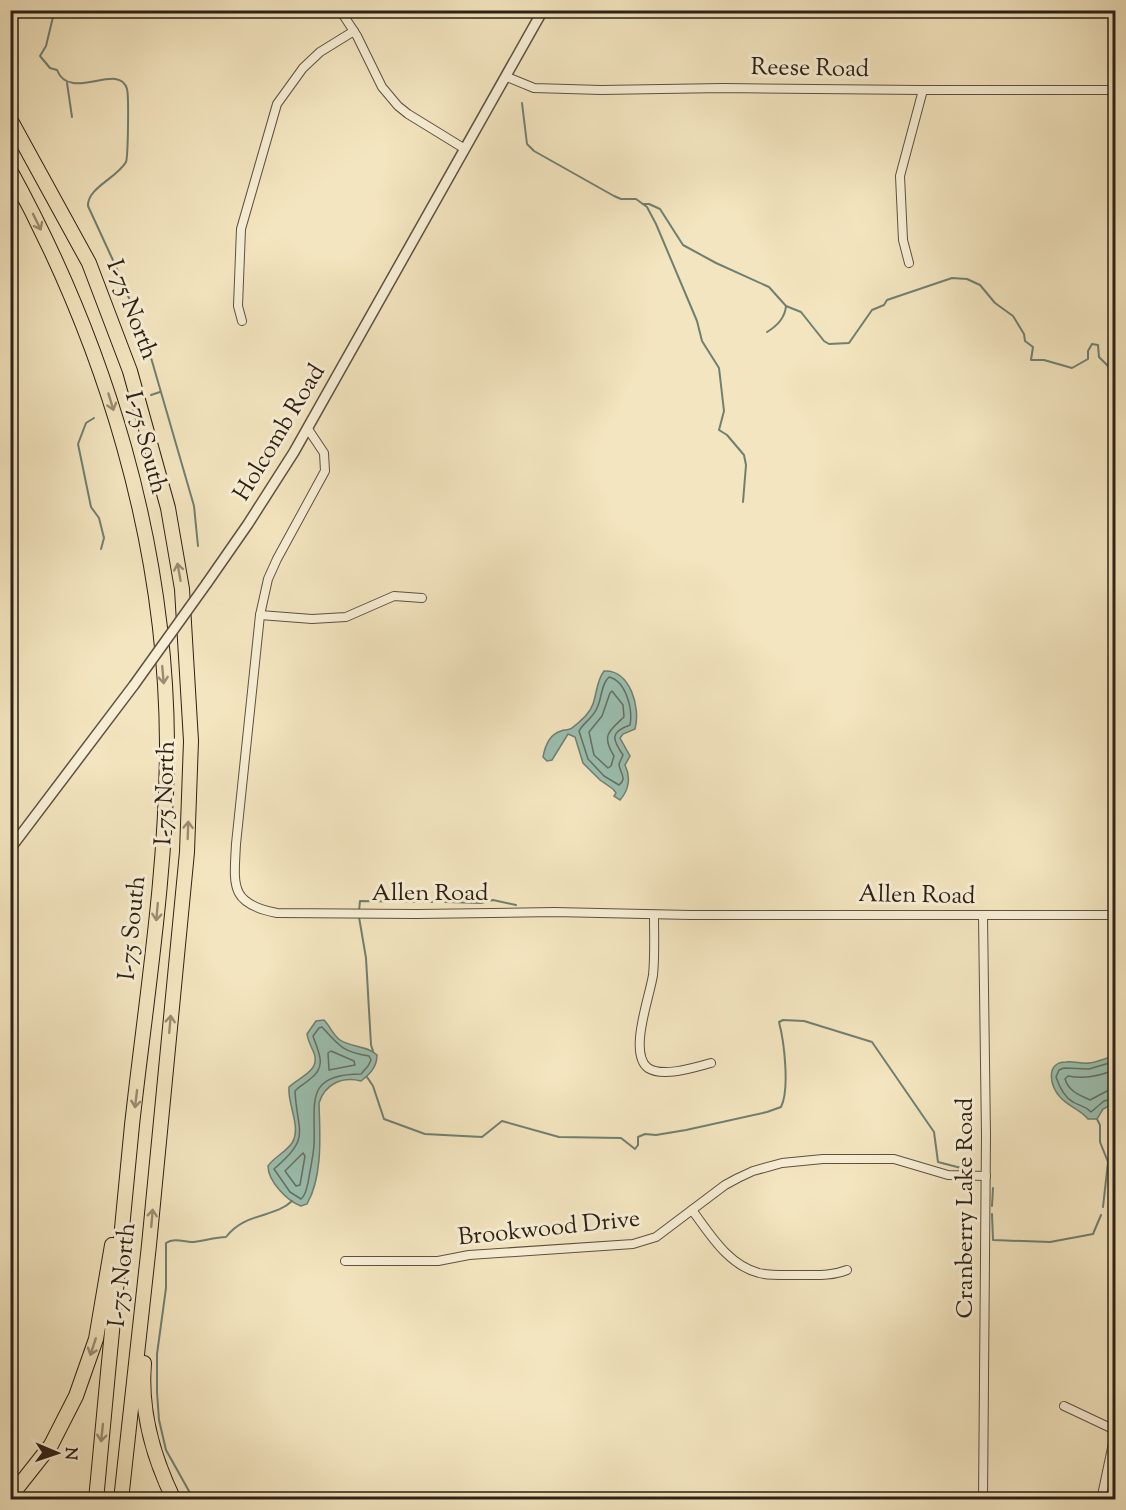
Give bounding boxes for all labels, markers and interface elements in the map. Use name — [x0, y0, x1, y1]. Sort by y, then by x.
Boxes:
street label: Reese Road — [750, 51, 870, 87]
one-way arrow — [32, 212, 44, 230]
street label: I-75 North — [96, 255, 166, 365]
street label: Holcomb Road — [226, 358, 335, 508]
street label: I-75 South — [115, 388, 175, 498]
one-way arrow — [106, 392, 117, 411]
one-way arrow — [173, 563, 184, 583]
one-way arrow — [158, 665, 169, 684]
street label: I-75 North — [147, 740, 185, 846]
one-way arrow — [182, 820, 193, 840]
street label: I-75 South — [111, 874, 155, 982]
street label: Allen Road — [371, 877, 489, 911]
street label: Allen Road — [858, 878, 976, 914]
one-way arrow — [151, 901, 162, 921]
one-way arrow — [165, 1015, 176, 1034]
one-way arrow — [130, 1089, 141, 1109]
street label: Cranberry Lake Road — [949, 1097, 983, 1318]
street label: Brookwood Drive — [456, 1203, 642, 1255]
one-way arrow — [147, 1209, 158, 1229]
street label: I-75 North — [101, 1221, 145, 1329]
one-way arrow — [87, 1337, 98, 1356]
north arrow — [27, 1423, 87, 1483]
one-way arrow — [96, 1423, 107, 1443]
text: N — [58, 1447, 81, 1460]

